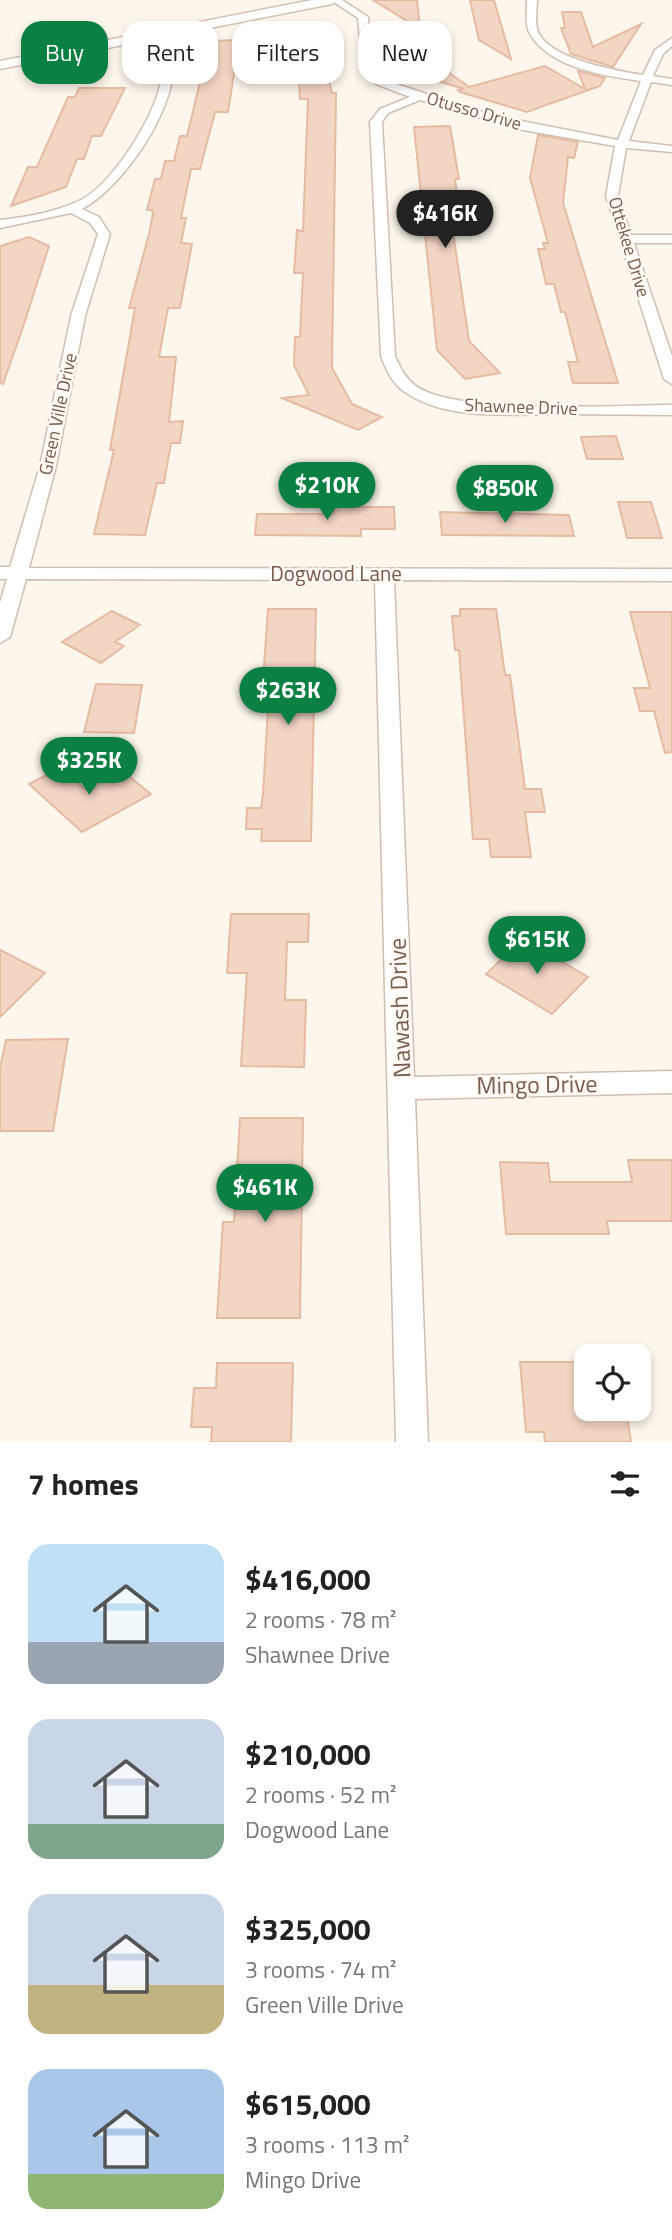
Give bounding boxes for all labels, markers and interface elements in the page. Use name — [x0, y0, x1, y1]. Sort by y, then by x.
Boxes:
chip: Buy — [21, 21, 108, 84]
chip: Rent — [122, 21, 218, 84]
chip: Filters — [232, 21, 344, 84]
chip: New — [358, 21, 452, 84]
street label: Otusso Drive — [424, 84, 525, 137]
pin: $416K — [396, 190, 494, 250]
street label: Ottekee Drive — [601, 193, 658, 300]
text: $416K — [412, 195, 478, 230]
street label: Green Ville Drive — [31, 350, 84, 477]
street label: Shawnee Drive — [464, 391, 578, 422]
pin: $210K — [278, 462, 376, 522]
pin: $850K — [456, 466, 554, 525]
text: $210K — [294, 467, 360, 502]
text: $850K — [472, 470, 538, 505]
street label: Dogwood Lane — [270, 557, 402, 589]
pin: $263K — [239, 668, 337, 727]
text: $263K — [255, 672, 321, 707]
pin: $325K — [40, 738, 138, 797]
text: $325K — [56, 742, 122, 777]
pin: $615K — [488, 916, 586, 976]
text: $615K — [504, 921, 570, 956]
street label: Nawash Drive — [379, 937, 419, 1079]
street label: Mingo Drive — [476, 1065, 598, 1103]
pin: $461K — [216, 1164, 314, 1224]
text: $461K — [232, 1169, 298, 1204]
map controls — [574, 1344, 651, 1421]
button: locate — [574, 1344, 651, 1421]
text: 7 homes — [28, 1461, 139, 1507]
icon: filters — [606, 1465, 644, 1503]
text: $416,000 — [245, 1556, 371, 1602]
icon: home — [84, 1572, 168, 1656]
text: 2 rooms · 78 m² — [245, 1602, 396, 1637]
text: Shawnee Drive — [245, 1637, 390, 1672]
text: $210,000 — [245, 1731, 371, 1777]
icon: home — [84, 1747, 168, 1831]
text: 2 rooms · 52 m² — [245, 1777, 396, 1812]
text: Dogwood Lane — [245, 1812, 389, 1847]
text: $325,000 — [245, 1906, 371, 1952]
icon: home — [84, 1922, 168, 2006]
text: 3 rooms · 74 m² — [245, 1952, 396, 1987]
text: Green Ville Drive — [245, 1987, 404, 2022]
text: $615,000 — [245, 2081, 371, 2127]
icon: home — [84, 2097, 168, 2181]
text: 3 rooms · 113 m² — [245, 2127, 409, 2162]
text: Mingo Drive — [245, 2162, 361, 2197]

